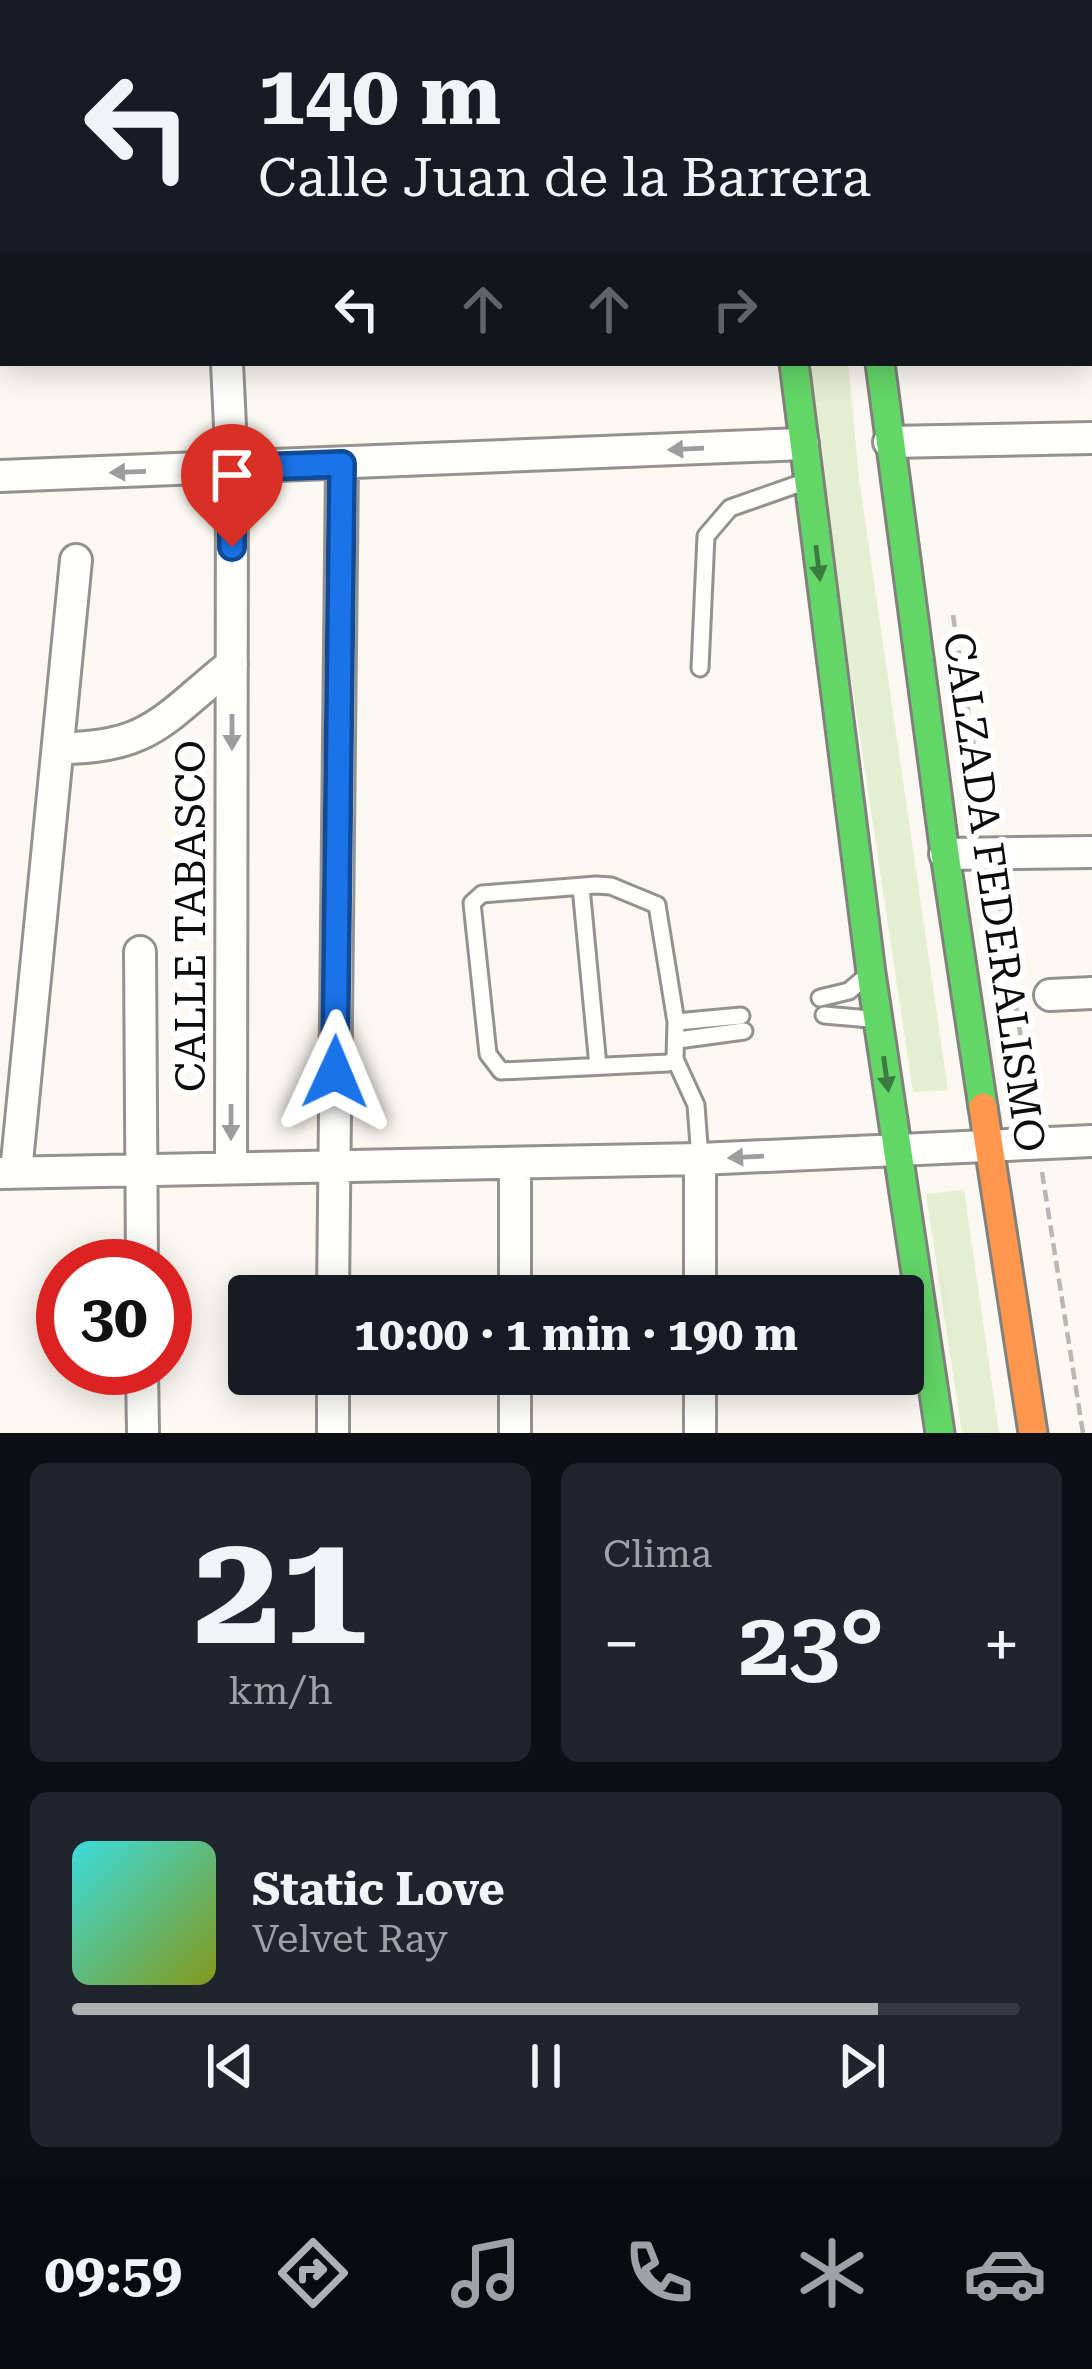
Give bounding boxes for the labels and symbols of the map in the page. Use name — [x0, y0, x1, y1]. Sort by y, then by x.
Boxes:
pin — [181, 424, 283, 547]
one-way arrow — [666, 440, 704, 459]
one-way arrow — [108, 462, 146, 481]
one-way arrow — [809, 544, 828, 582]
street label: CALZADA FEDERALISMO — [934, 629, 1055, 1155]
one-way arrow — [222, 714, 242, 752]
street label: CALLE TABASCO — [166, 740, 215, 1092]
position arrow — [272, 1009, 398, 1135]
one-way arrow — [877, 1056, 896, 1093]
one-way arrow — [221, 1104, 241, 1142]
one-way arrow — [726, 1148, 764, 1167]
speed limit sign: 30 — [36, 1239, 192, 1395]

